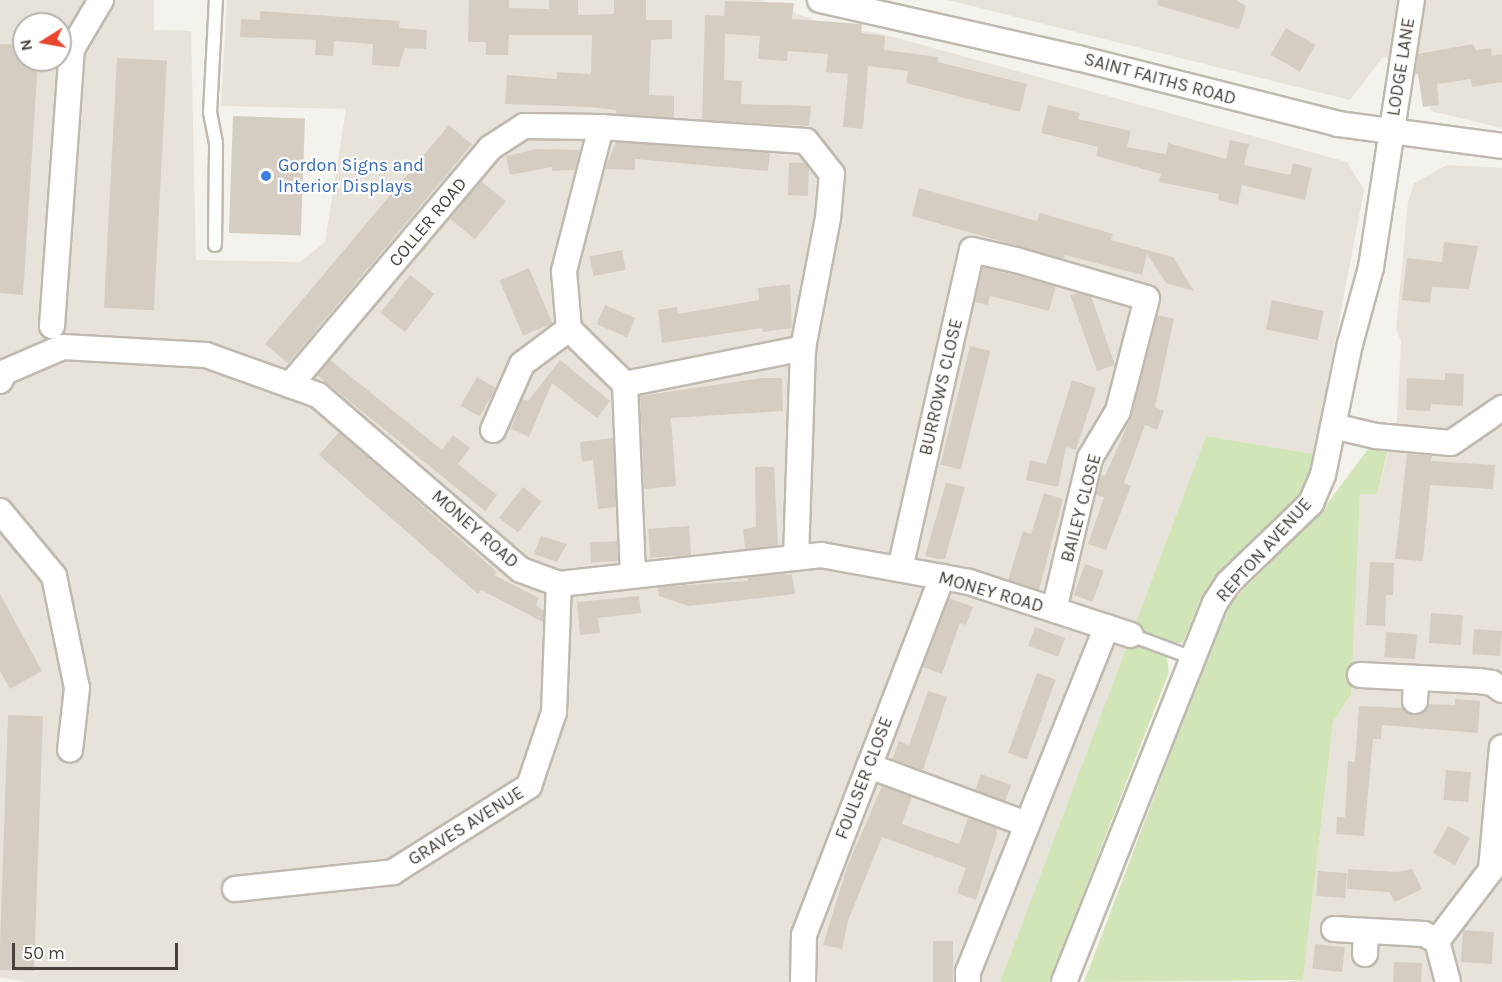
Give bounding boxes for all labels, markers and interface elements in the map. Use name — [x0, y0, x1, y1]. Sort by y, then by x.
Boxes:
north arrow — [12, 12, 72, 72]
street label: LODGE LANE — [1383, 16, 1419, 118]
text: N — [15, 38, 36, 53]
street label: SAINT FAITHS ROAD — [1082, 48, 1238, 110]
place label: Gordon Signs and Interior Displays — [278, 155, 424, 198]
marker: Gordon Signs and Interior Displays — [259, 169, 273, 183]
street label: COLLER ROAD — [384, 173, 472, 271]
street label: BURROWS CLOSE — [915, 316, 967, 458]
street label: BAILEY CLOSE — [1056, 451, 1106, 565]
street label: MONEY ROAD — [427, 485, 523, 573]
street label: REPTON AVENUE — [1212, 494, 1316, 606]
street label: MONEY ROAD — [936, 567, 1046, 617]
street label: FOULSER CLOSE — [831, 714, 897, 842]
street label: GRAVES AVENUE — [404, 782, 528, 870]
scale bar — [15, 931, 182, 969]
text: 50 m — [23, 942, 65, 964]

